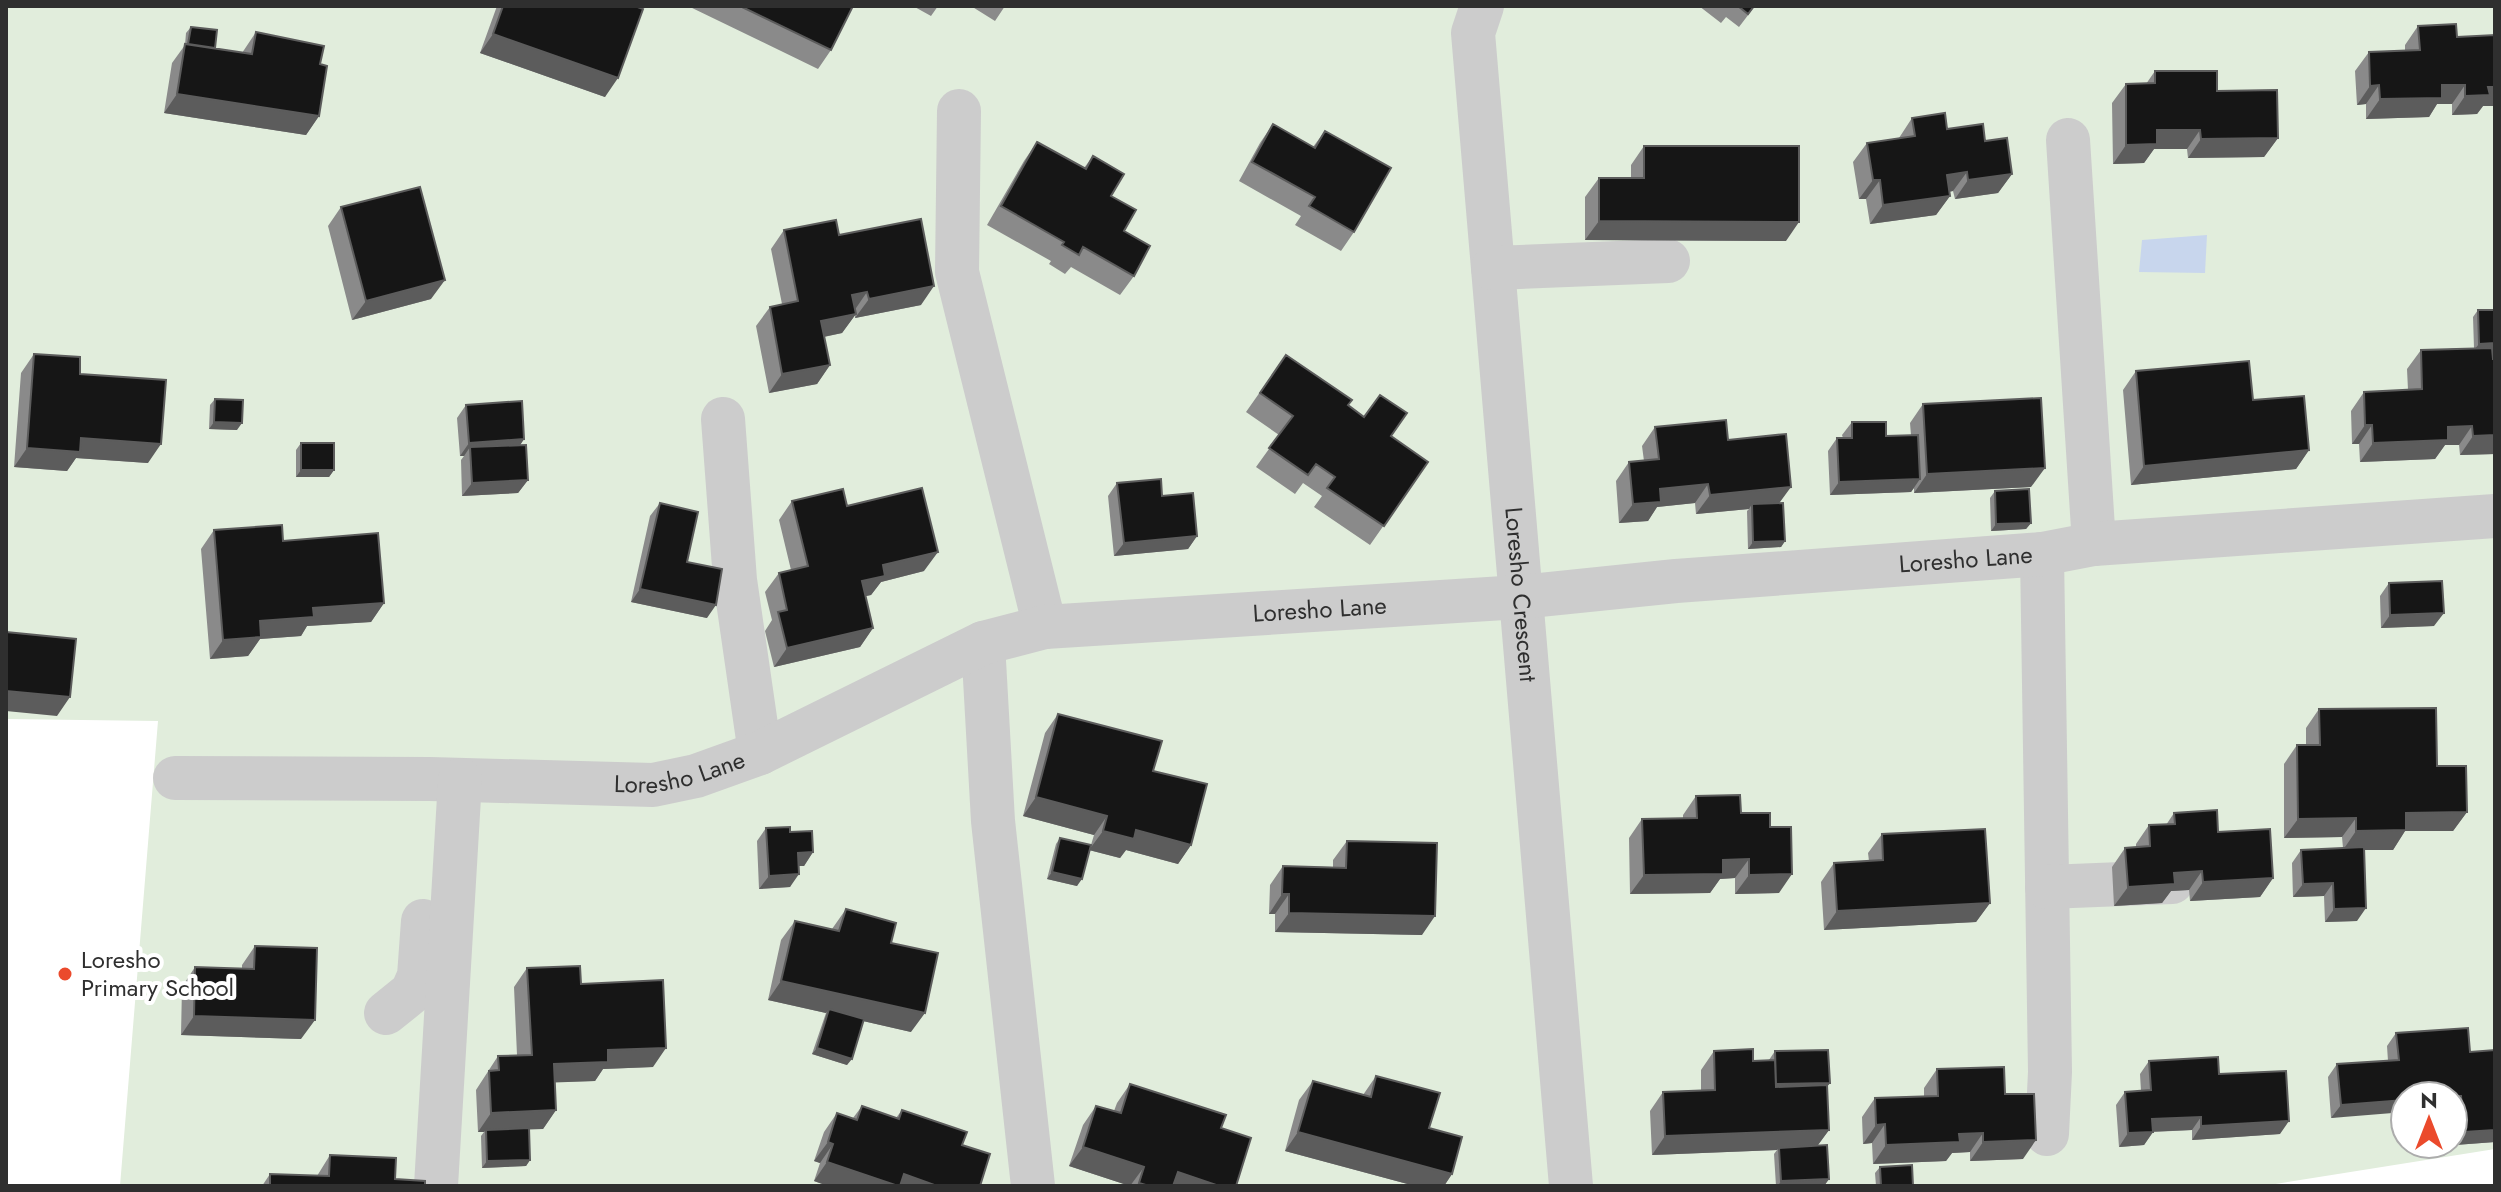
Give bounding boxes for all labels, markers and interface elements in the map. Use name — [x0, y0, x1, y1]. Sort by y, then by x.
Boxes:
street label: Loresho Crescent — [1496, 506, 1546, 684]
street label: Loresho Lane — [1898, 537, 2034, 582]
street label: Loresho Lane — [1252, 587, 1388, 631]
street label: Loresho Lane — [613, 742, 750, 802]
place label: Loresho Primary School — [81, 942, 234, 1005]
marker: Loresho Primary School — [56, 965, 74, 983]
north arrow — [2389, 1080, 2469, 1160]
text: N — [2420, 1084, 2438, 1116]

